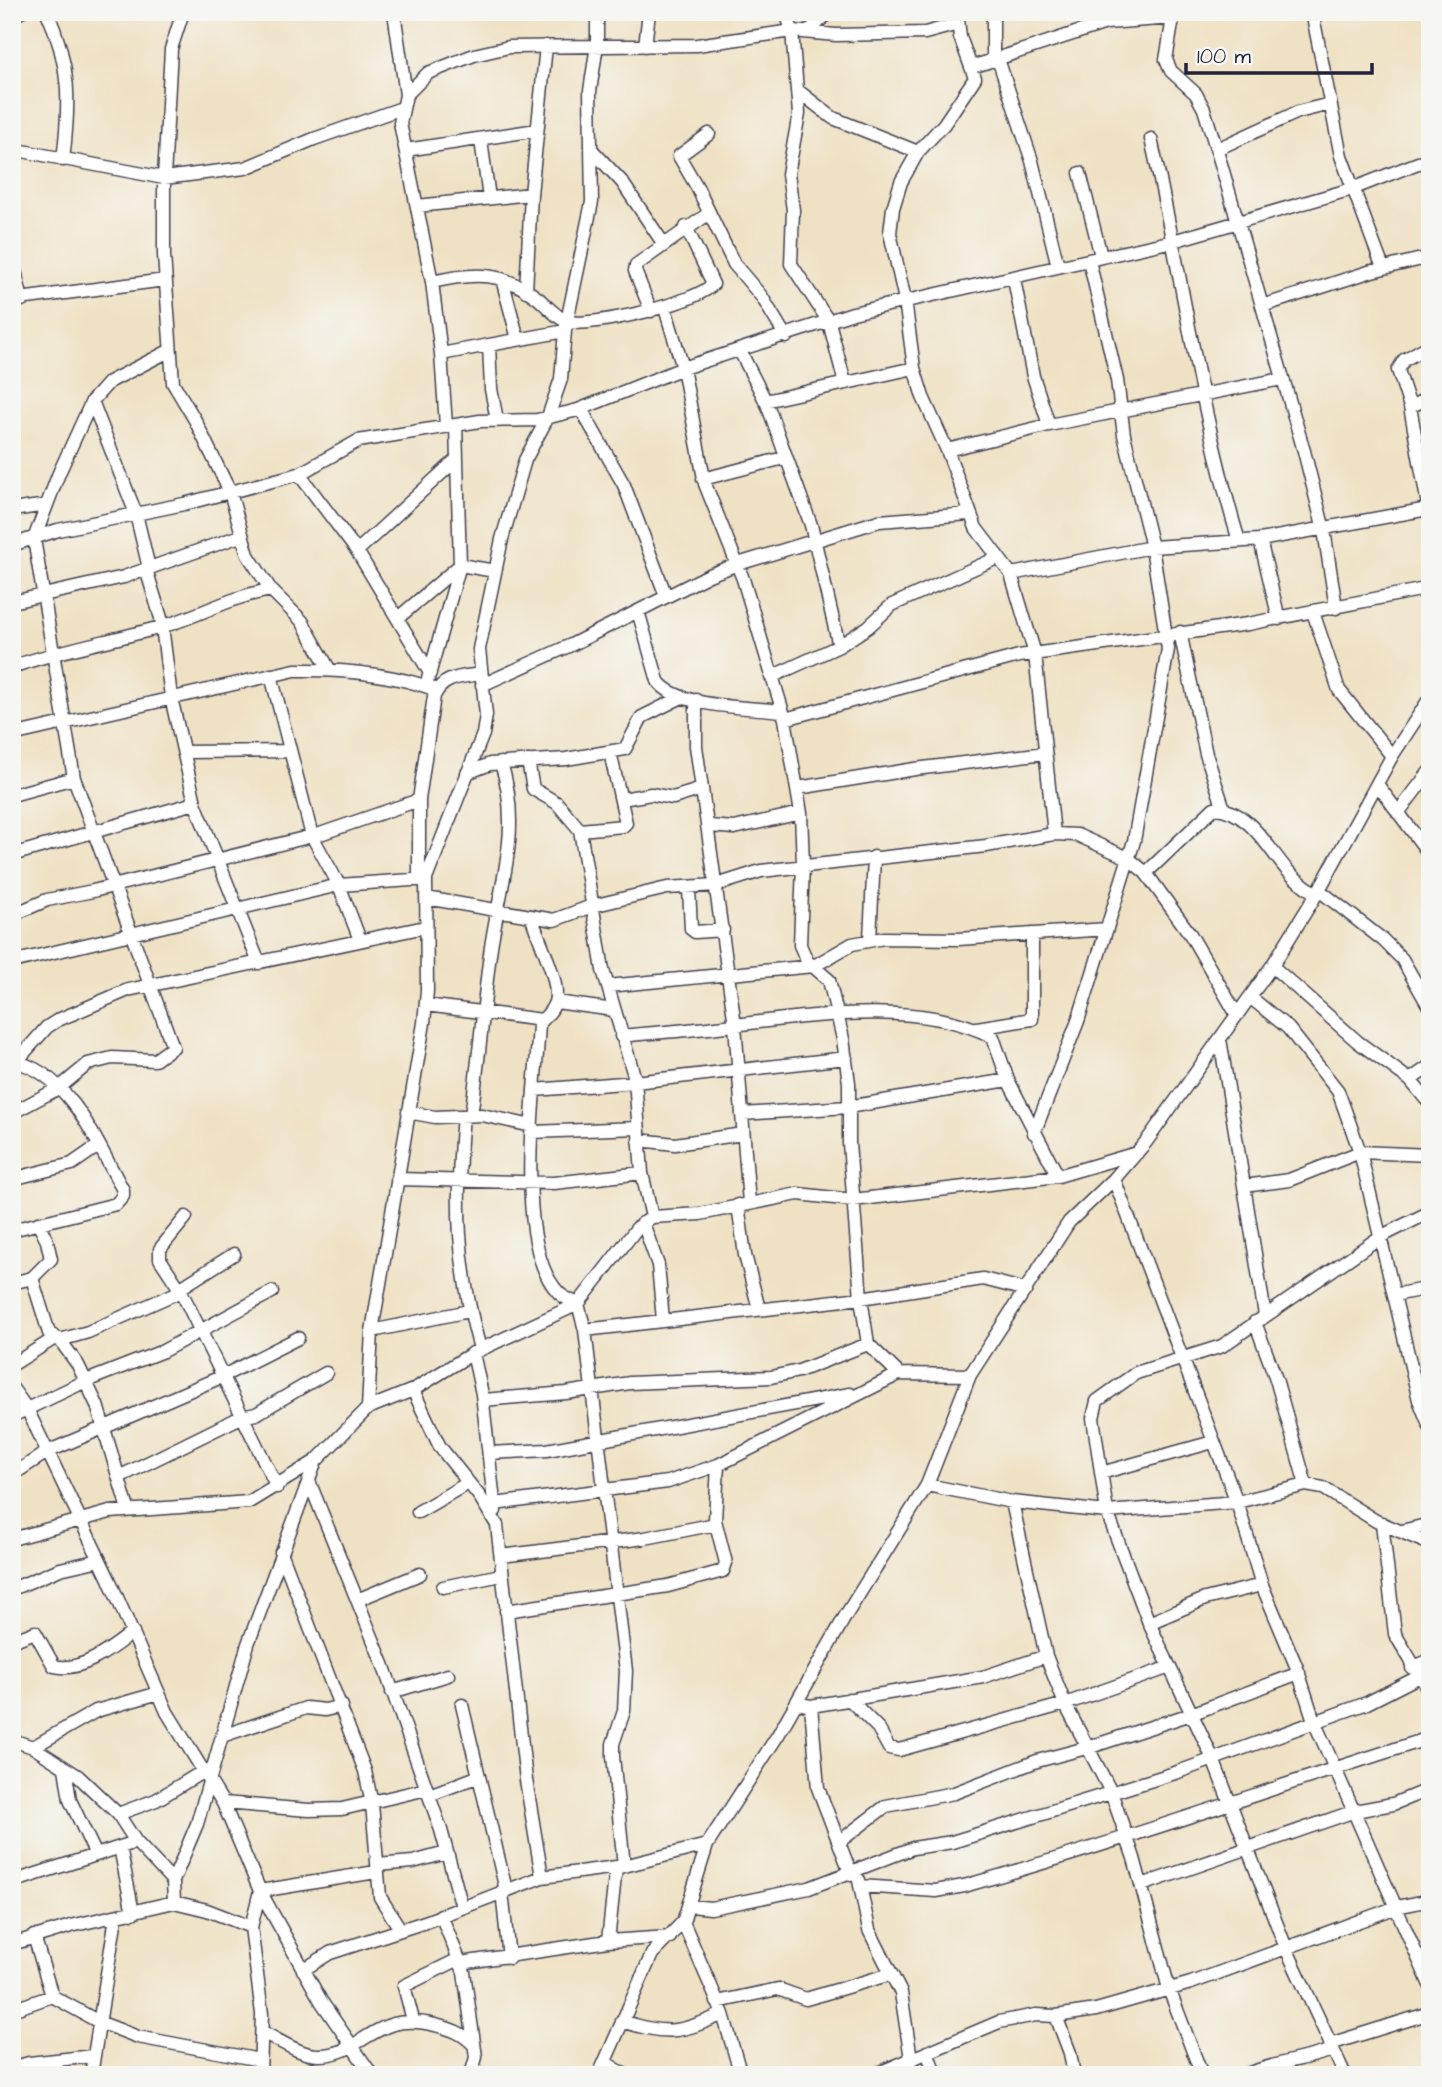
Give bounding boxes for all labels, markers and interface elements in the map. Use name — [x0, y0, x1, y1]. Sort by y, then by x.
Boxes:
scale bar — [1186, 32, 1372, 76]
text: 100 m — [1197, 42, 1252, 71]

